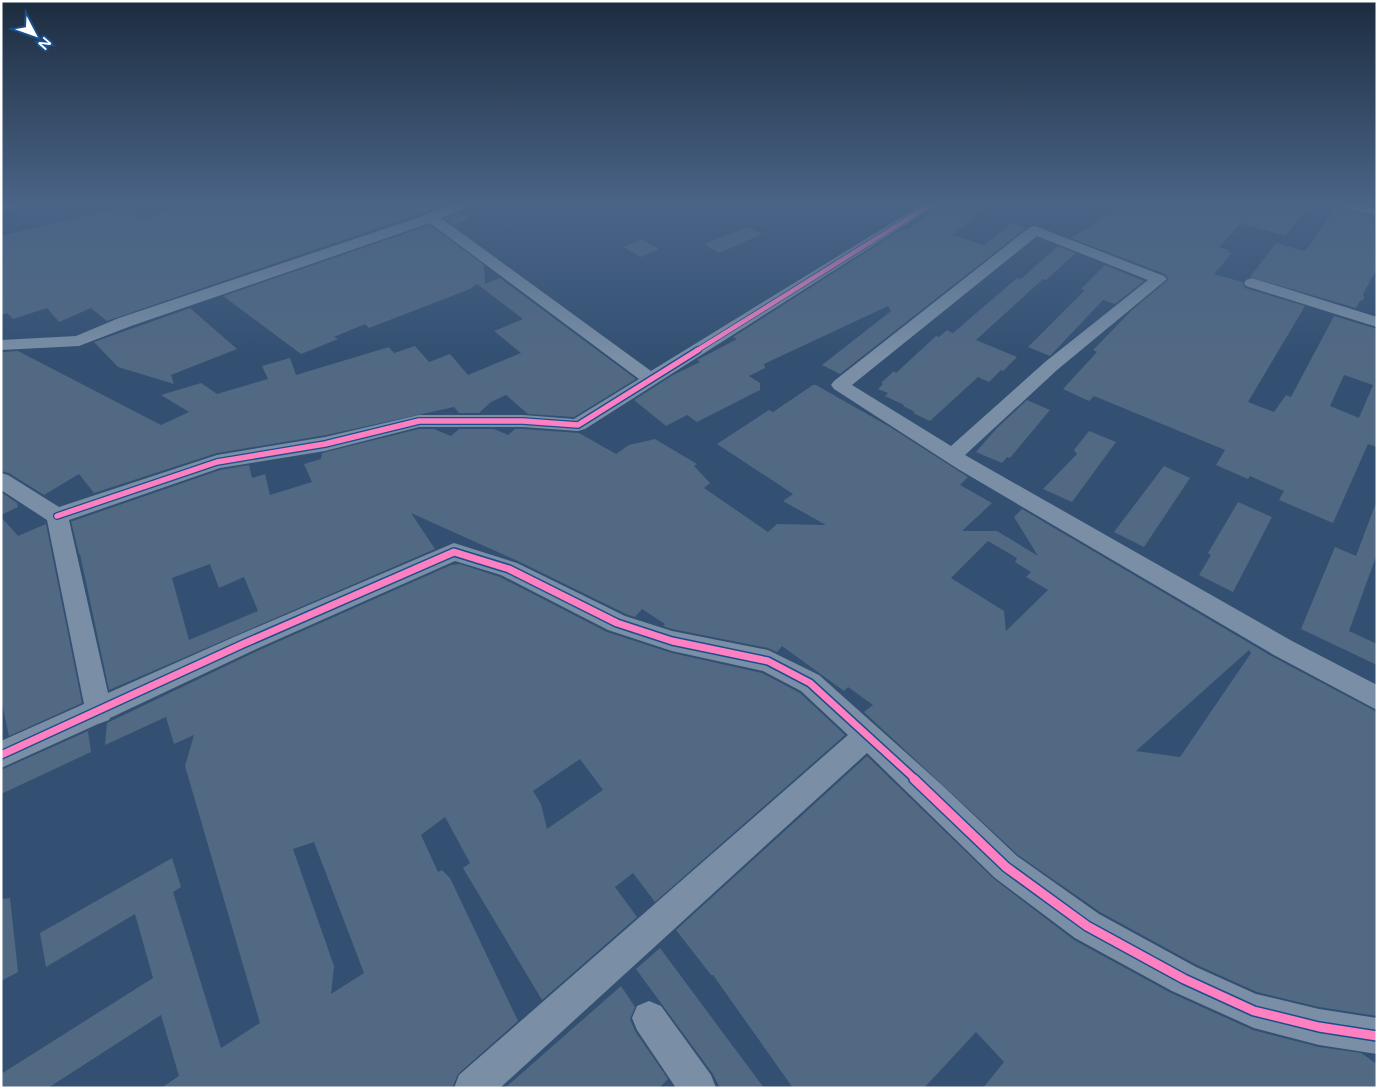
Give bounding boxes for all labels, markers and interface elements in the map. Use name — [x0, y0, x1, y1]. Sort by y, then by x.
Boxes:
north arrow — [10, 10, 60, 60]
text: N — [34, 33, 55, 53]

